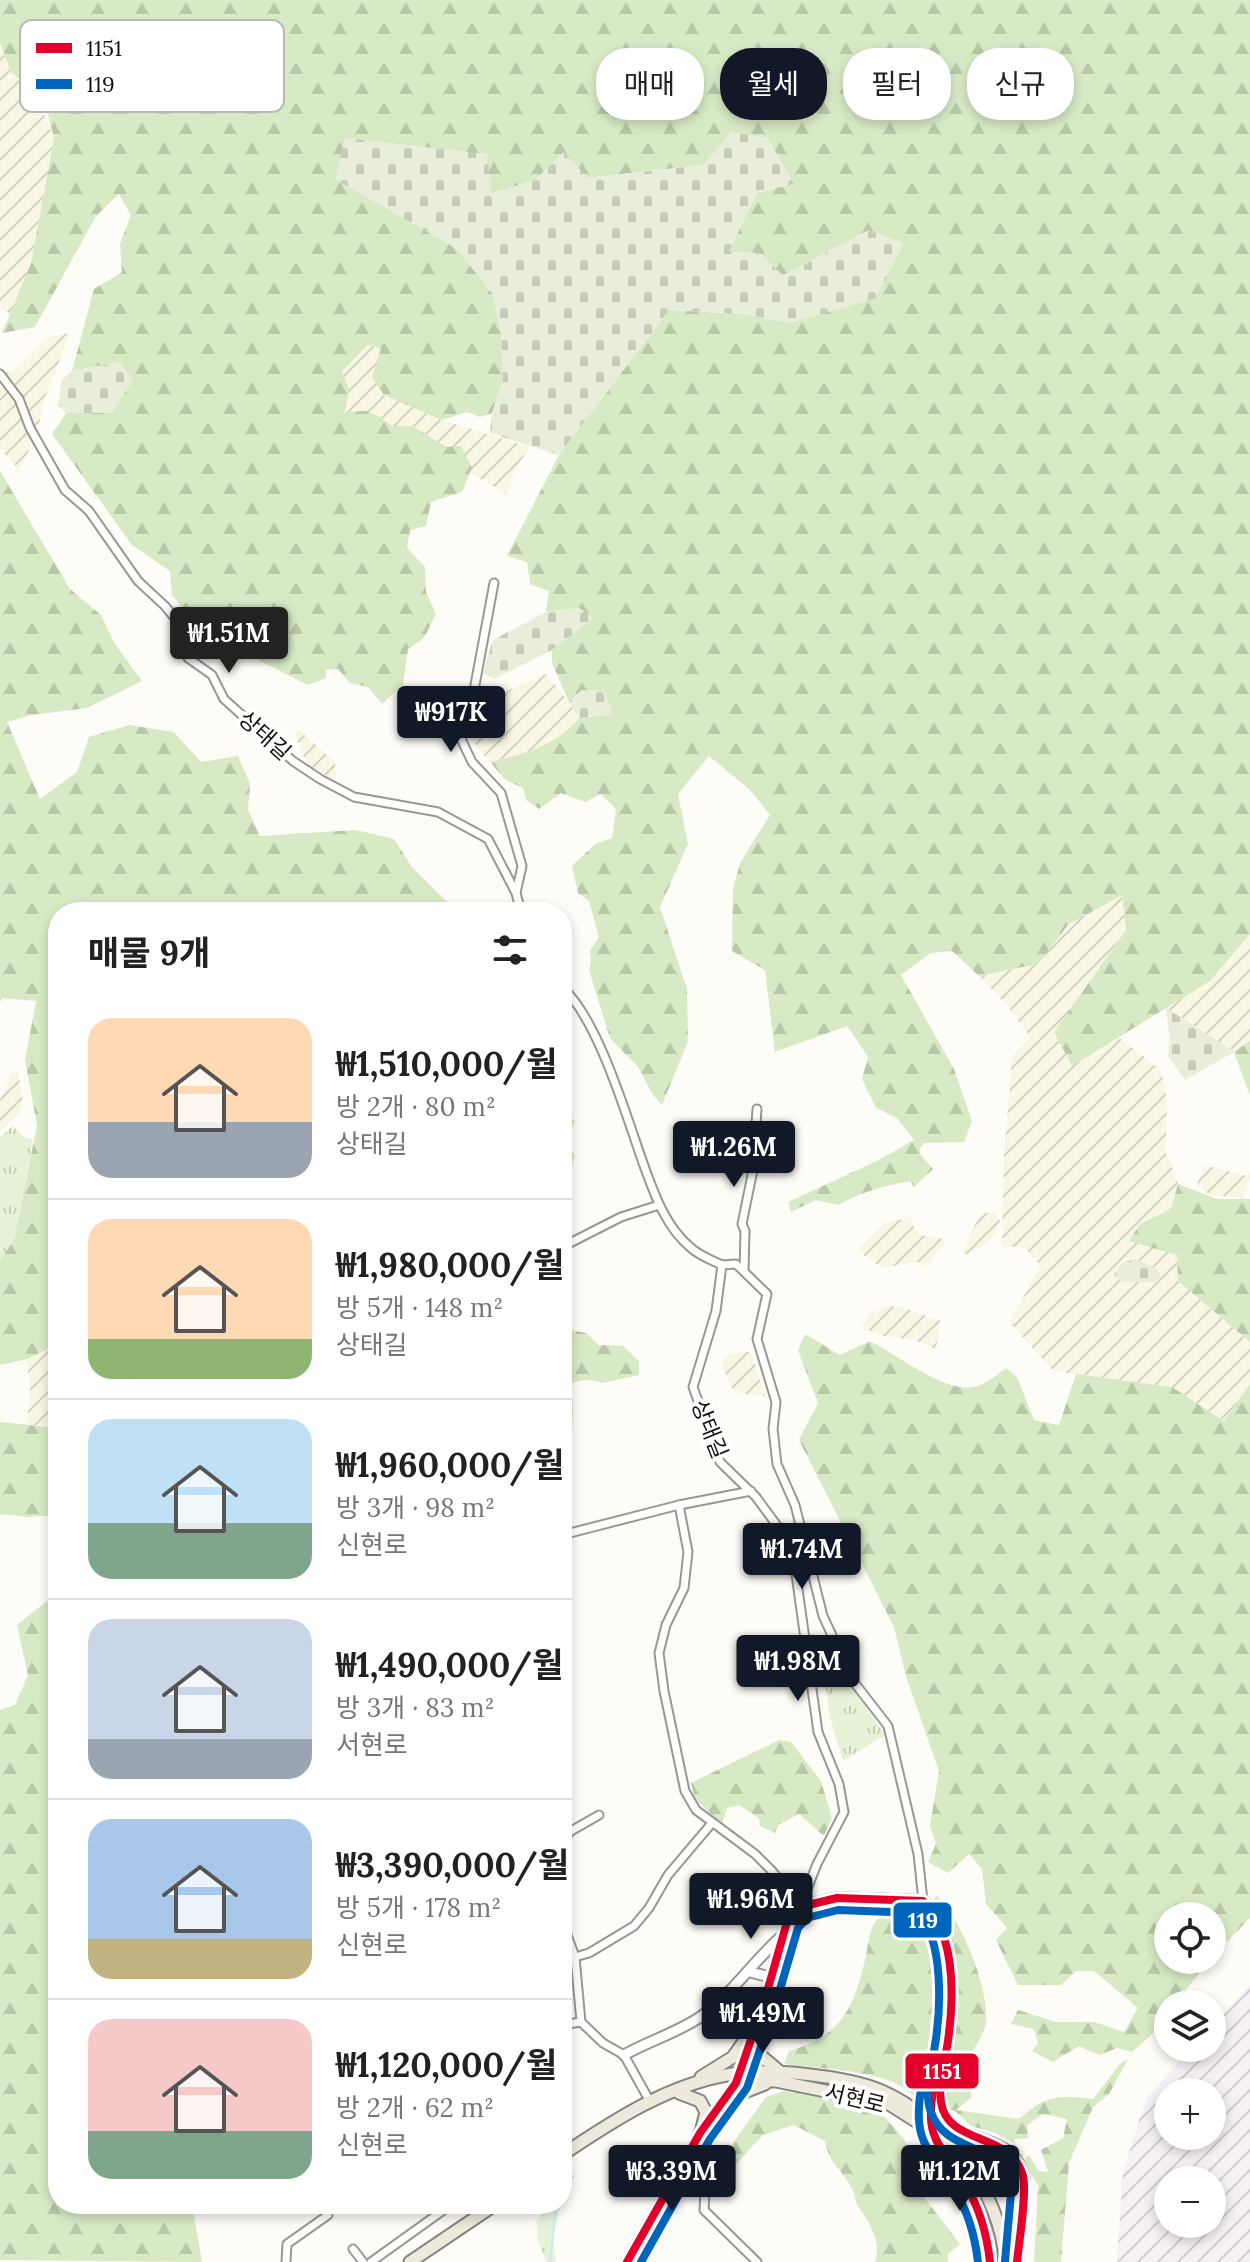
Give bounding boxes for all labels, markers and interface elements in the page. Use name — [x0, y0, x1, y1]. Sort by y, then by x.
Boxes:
legend — [20, 20, 284, 112]
text: 1151 — [86, 34, 122, 62]
chip: 매매 — [596, 48, 704, 120]
chip: 월세 — [720, 48, 827, 120]
chip: 필터 — [843, 48, 951, 120]
chip: 신규 — [967, 48, 1074, 120]
text: 119 — [86, 70, 115, 98]
pin: ₩1.51M — [164, 607, 294, 675]
text: ₩1.51M — [188, 616, 270, 649]
pin: ₩917K — [395, 686, 507, 754]
text: ₩917K — [415, 695, 487, 728]
street label: 상태길 — [233, 704, 297, 766]
icon: filters — [488, 928, 532, 972]
text: 매물 9개 — [88, 931, 210, 974]
text: ₩1,510,000/월 — [336, 1042, 557, 1085]
icon: home — [152, 1050, 248, 1146]
text: 방 2개 · 80 m² — [336, 1090, 496, 1123]
pin: ₩1.26M — [669, 1121, 799, 1189]
text: 상태길 — [336, 1127, 408, 1160]
text: ₩1.26M — [691, 1130, 777, 1163]
text: ₩1,980,000/월 — [336, 1243, 564, 1286]
icon: home — [152, 1251, 248, 1347]
text: 방 5개 · 148 m² — [336, 1291, 503, 1324]
text: 상태길 — [336, 1328, 408, 1361]
street label: 상태길 — [686, 1396, 734, 1462]
text: ₩1,960,000/월 — [336, 1443, 564, 1486]
icon: home — [152, 1451, 248, 1547]
text: 방 3개 · 98 m² — [336, 1491, 495, 1524]
pin: ₩1.74M — [737, 1523, 867, 1591]
text: 신현로 — [336, 1528, 408, 1561]
text: ₩1.74M — [761, 1532, 843, 1565]
pin: ₩1.98M — [733, 1635, 863, 1703]
text: ₩1,490,000/월 — [336, 1643, 563, 1686]
text: ₩1.98M — [754, 1644, 842, 1677]
icon: home — [152, 1651, 248, 1747]
text: 방 3개 · 83 m² — [336, 1691, 495, 1724]
text: 서현로 — [336, 1728, 408, 1761]
text: ₩3,390,000/월 — [336, 1843, 569, 1886]
icon: home — [152, 1851, 248, 1947]
pin: ₩1.96M — [686, 1873, 816, 1941]
text: ₩1.96M — [707, 1882, 795, 1915]
text: 방 5개 · 178 m² — [336, 1891, 501, 1924]
line badge: 119 — [892, 1901, 953, 1939]
map controls — [1154, 1902, 1226, 2238]
button: locate — [1154, 1902, 1226, 1974]
text: 119 — [908, 1906, 938, 1934]
text: 신현로 — [336, 1928, 408, 1961]
pin: ₩1.49M — [698, 1987, 828, 2055]
button: layers — [1154, 1990, 1226, 2062]
text: ₩1.49M — [720, 1996, 806, 2029]
text: ₩1,120,000/월 — [336, 2043, 557, 2086]
icon: home — [152, 2051, 248, 2147]
line badge: 1151 — [904, 2052, 980, 2090]
text: 1151 — [923, 2057, 961, 2085]
street label: 서현로 — [822, 2077, 888, 2119]
button: + — [1154, 2078, 1226, 2150]
text: 방 2개 · 62 m² — [336, 2091, 494, 2124]
text: 신현로 — [336, 2128, 408, 2161]
pin: ₩3.39M — [607, 2145, 737, 2213]
pin: ₩1.12M — [895, 2145, 1025, 2213]
text: ₩3.39M — [627, 2154, 717, 2187]
text: ₩1.12M — [919, 2154, 1001, 2187]
button: − — [1154, 2166, 1226, 2238]

